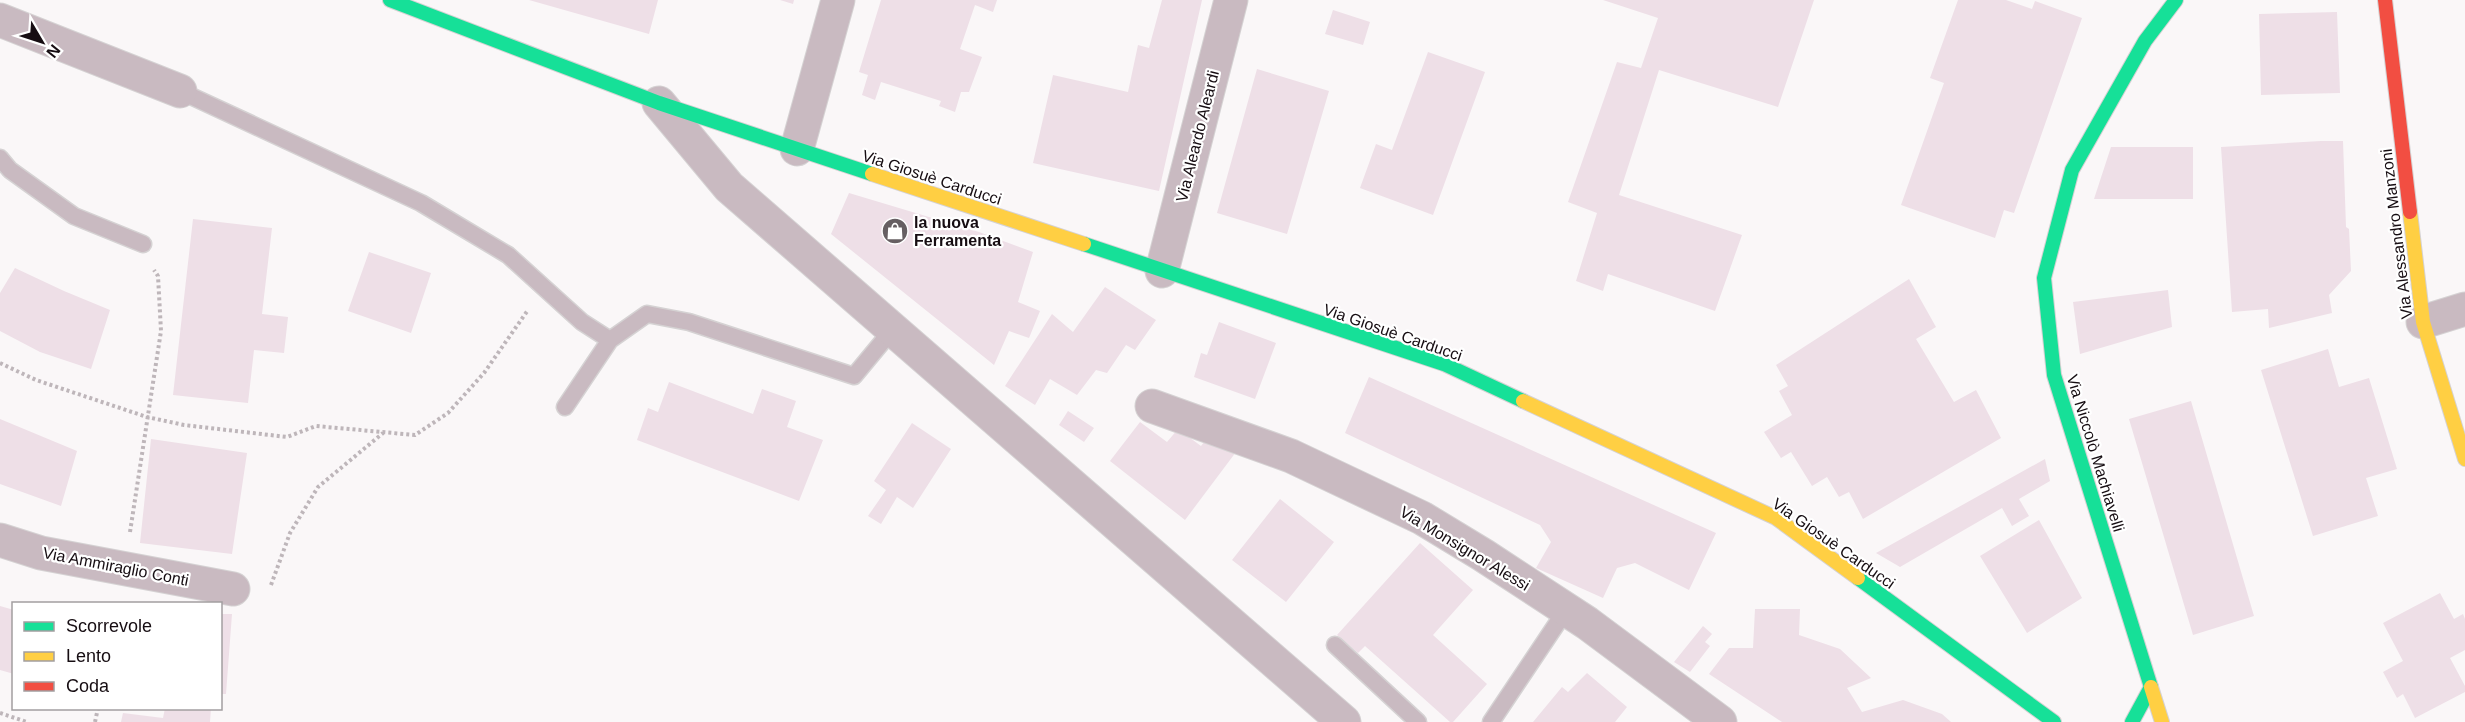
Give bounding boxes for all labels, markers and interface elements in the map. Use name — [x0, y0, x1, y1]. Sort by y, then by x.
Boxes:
north arrow — [12, 12, 72, 72]
text: N — [43, 41, 64, 61]
street label: Via Aleardo Aleardi — [1173, 69, 1222, 204]
street label: Via Giosuè Carducci — [860, 147, 1004, 208]
street label: Via Alessandro Manzoni — [2378, 148, 2415, 320]
place label: la nuova Ferramenta — [914, 214, 1001, 249]
shop icon: la nuova Ferramenta — [880, 216, 910, 246]
street label: Via Giosuè Carducci — [1321, 301, 1464, 364]
street label: Via Niccolò Machiavelli — [2064, 373, 2128, 534]
street label: Via Giosuè Carducci — [1769, 495, 1898, 592]
street label: Via Monsignor Alessi — [1397, 503, 1533, 594]
street label: Via Ammiraglio Conti — [42, 544, 190, 589]
legend — [12, 602, 222, 710]
text: Scorrevole — [66, 616, 152, 636]
text: Lento — [66, 646, 111, 666]
text: Coda — [66, 676, 110, 696]

